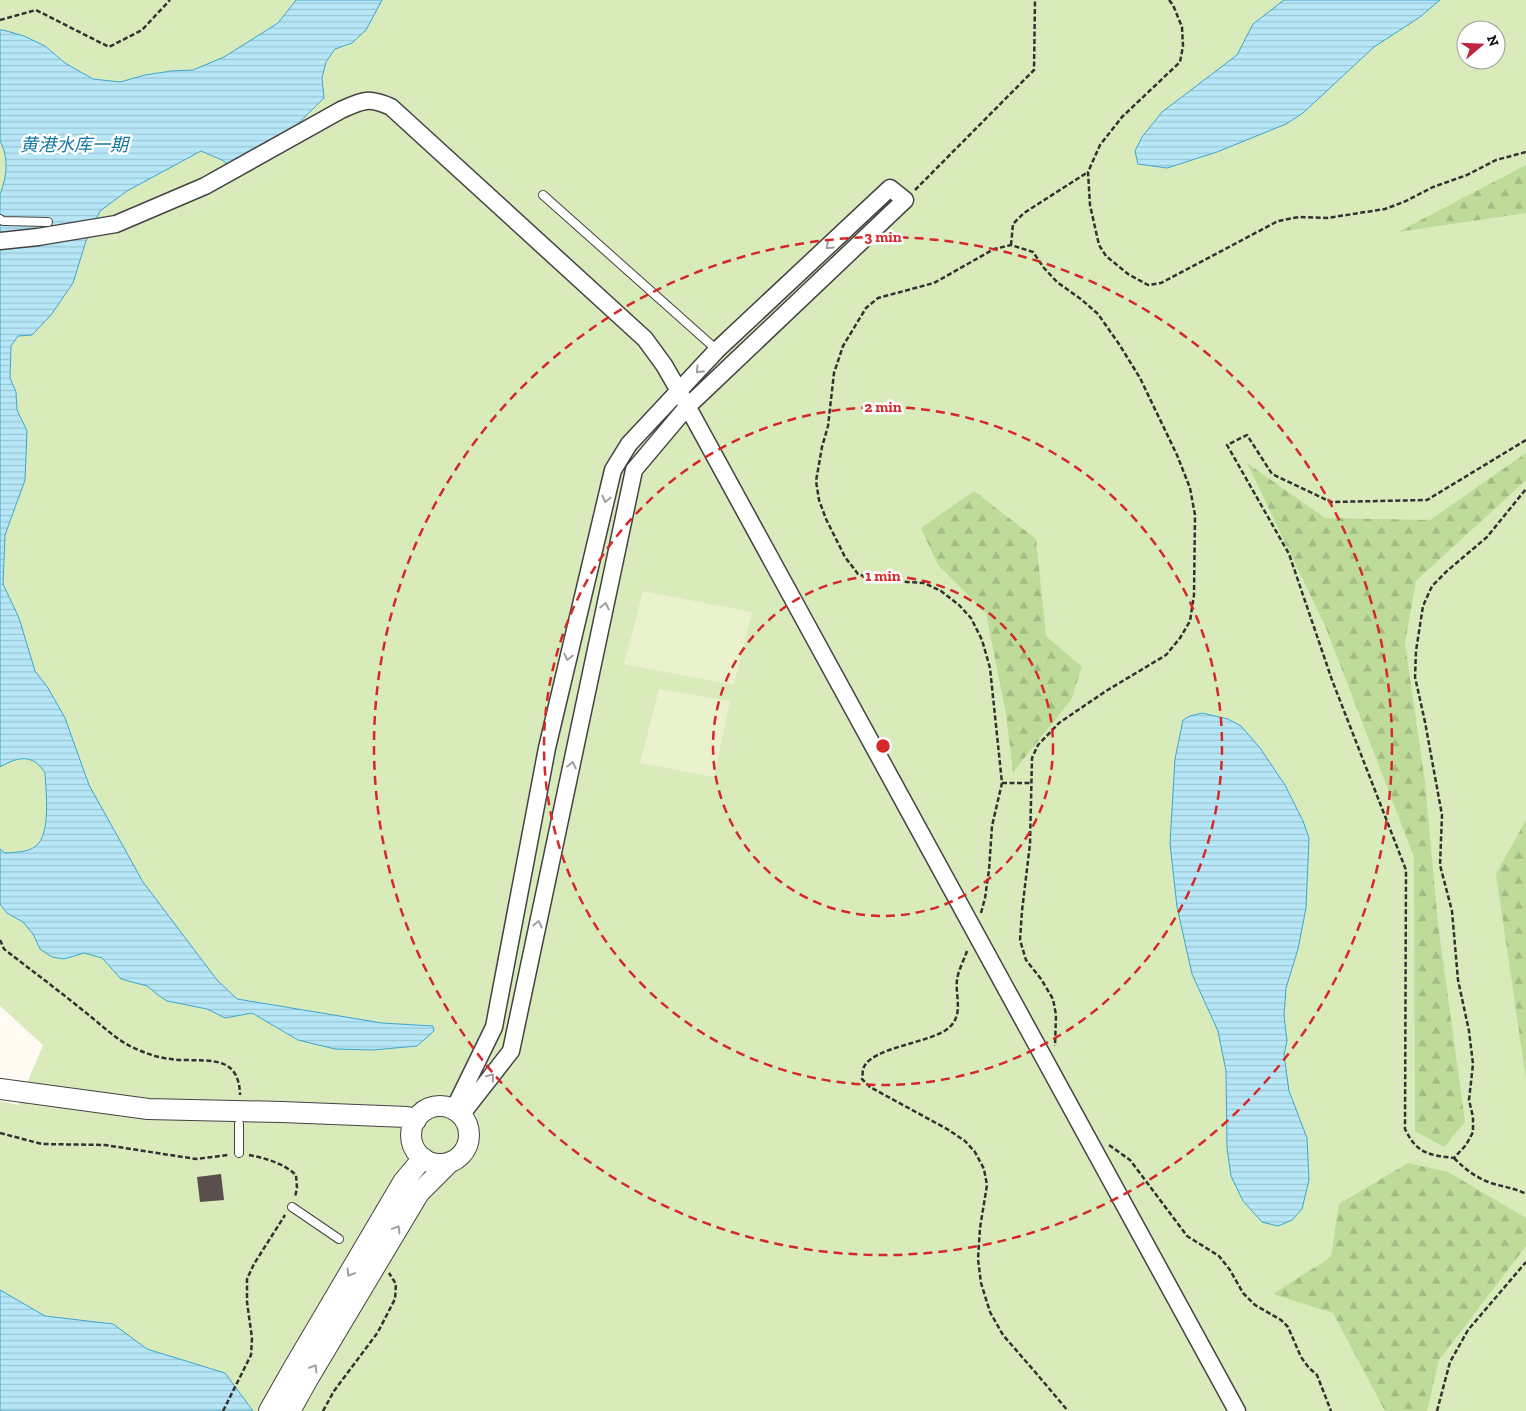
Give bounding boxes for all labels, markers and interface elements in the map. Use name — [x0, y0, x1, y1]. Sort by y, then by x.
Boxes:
north arrow — [1456, 20, 1506, 70]
text: N — [1483, 33, 1503, 49]
water label: 黄港水库一期 — [20, 134, 131, 156]
text: 3 min — [864, 228, 902, 246]
one-way arrow — [826, 240, 835, 249]
one-way arrow — [696, 364, 705, 373]
text: 2 min — [864, 398, 902, 416]
one-way arrow — [601, 495, 612, 504]
text: 1 min — [865, 567, 901, 585]
one-way arrow — [599, 601, 610, 610]
one-way arrow — [563, 653, 574, 662]
centre of rings — [874, 737, 892, 755]
one-way arrow — [566, 760, 576, 769]
one-way arrow — [532, 919, 543, 928]
one-way arrow — [486, 1074, 494, 1083]
one-way arrow — [391, 1225, 401, 1234]
one-way arrow — [346, 1267, 356, 1276]
one-way arrow — [307, 1365, 317, 1374]

